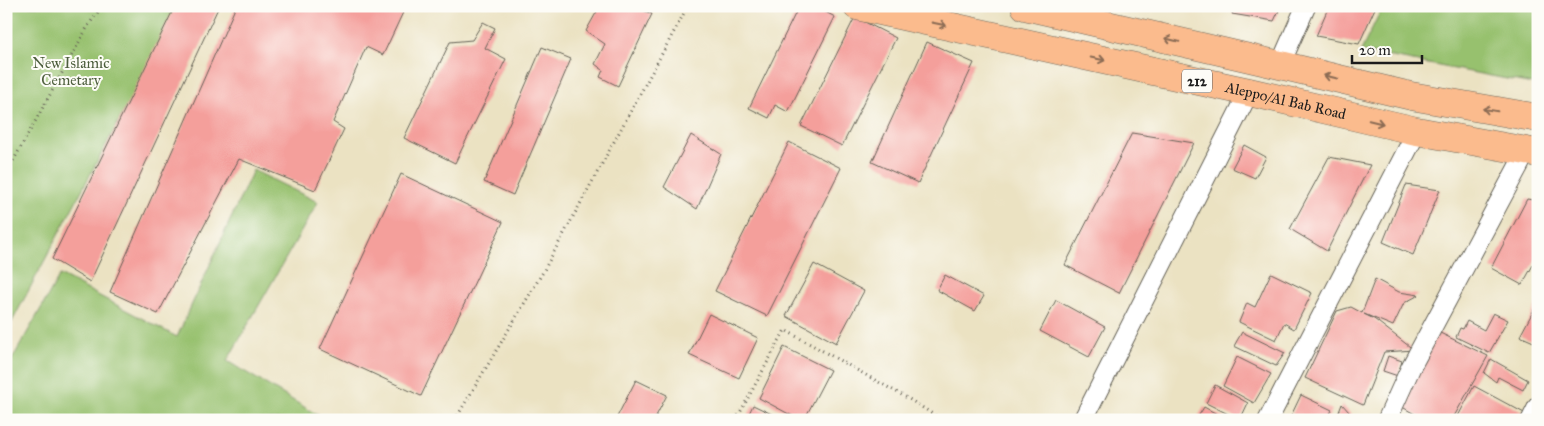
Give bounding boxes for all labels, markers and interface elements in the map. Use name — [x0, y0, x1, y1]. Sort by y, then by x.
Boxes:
one-way arrow — [931, 20, 947, 29]
scale bar — [1352, 32, 1422, 64]
one-way arrow — [1165, 35, 1181, 44]
text: 20 m — [1359, 41, 1391, 59]
park label: New Islamic Cemetary — [33, 54, 109, 89]
one-way arrow — [1089, 55, 1105, 64]
road number: 212 — [1182, 70, 1212, 92]
one-way arrow — [1323, 72, 1339, 81]
street label: Aleppo/Al Bab Road — [1223, 78, 1348, 123]
one-way arrow — [1482, 104, 1498, 114]
one-way arrow — [1367, 118, 1383, 127]

